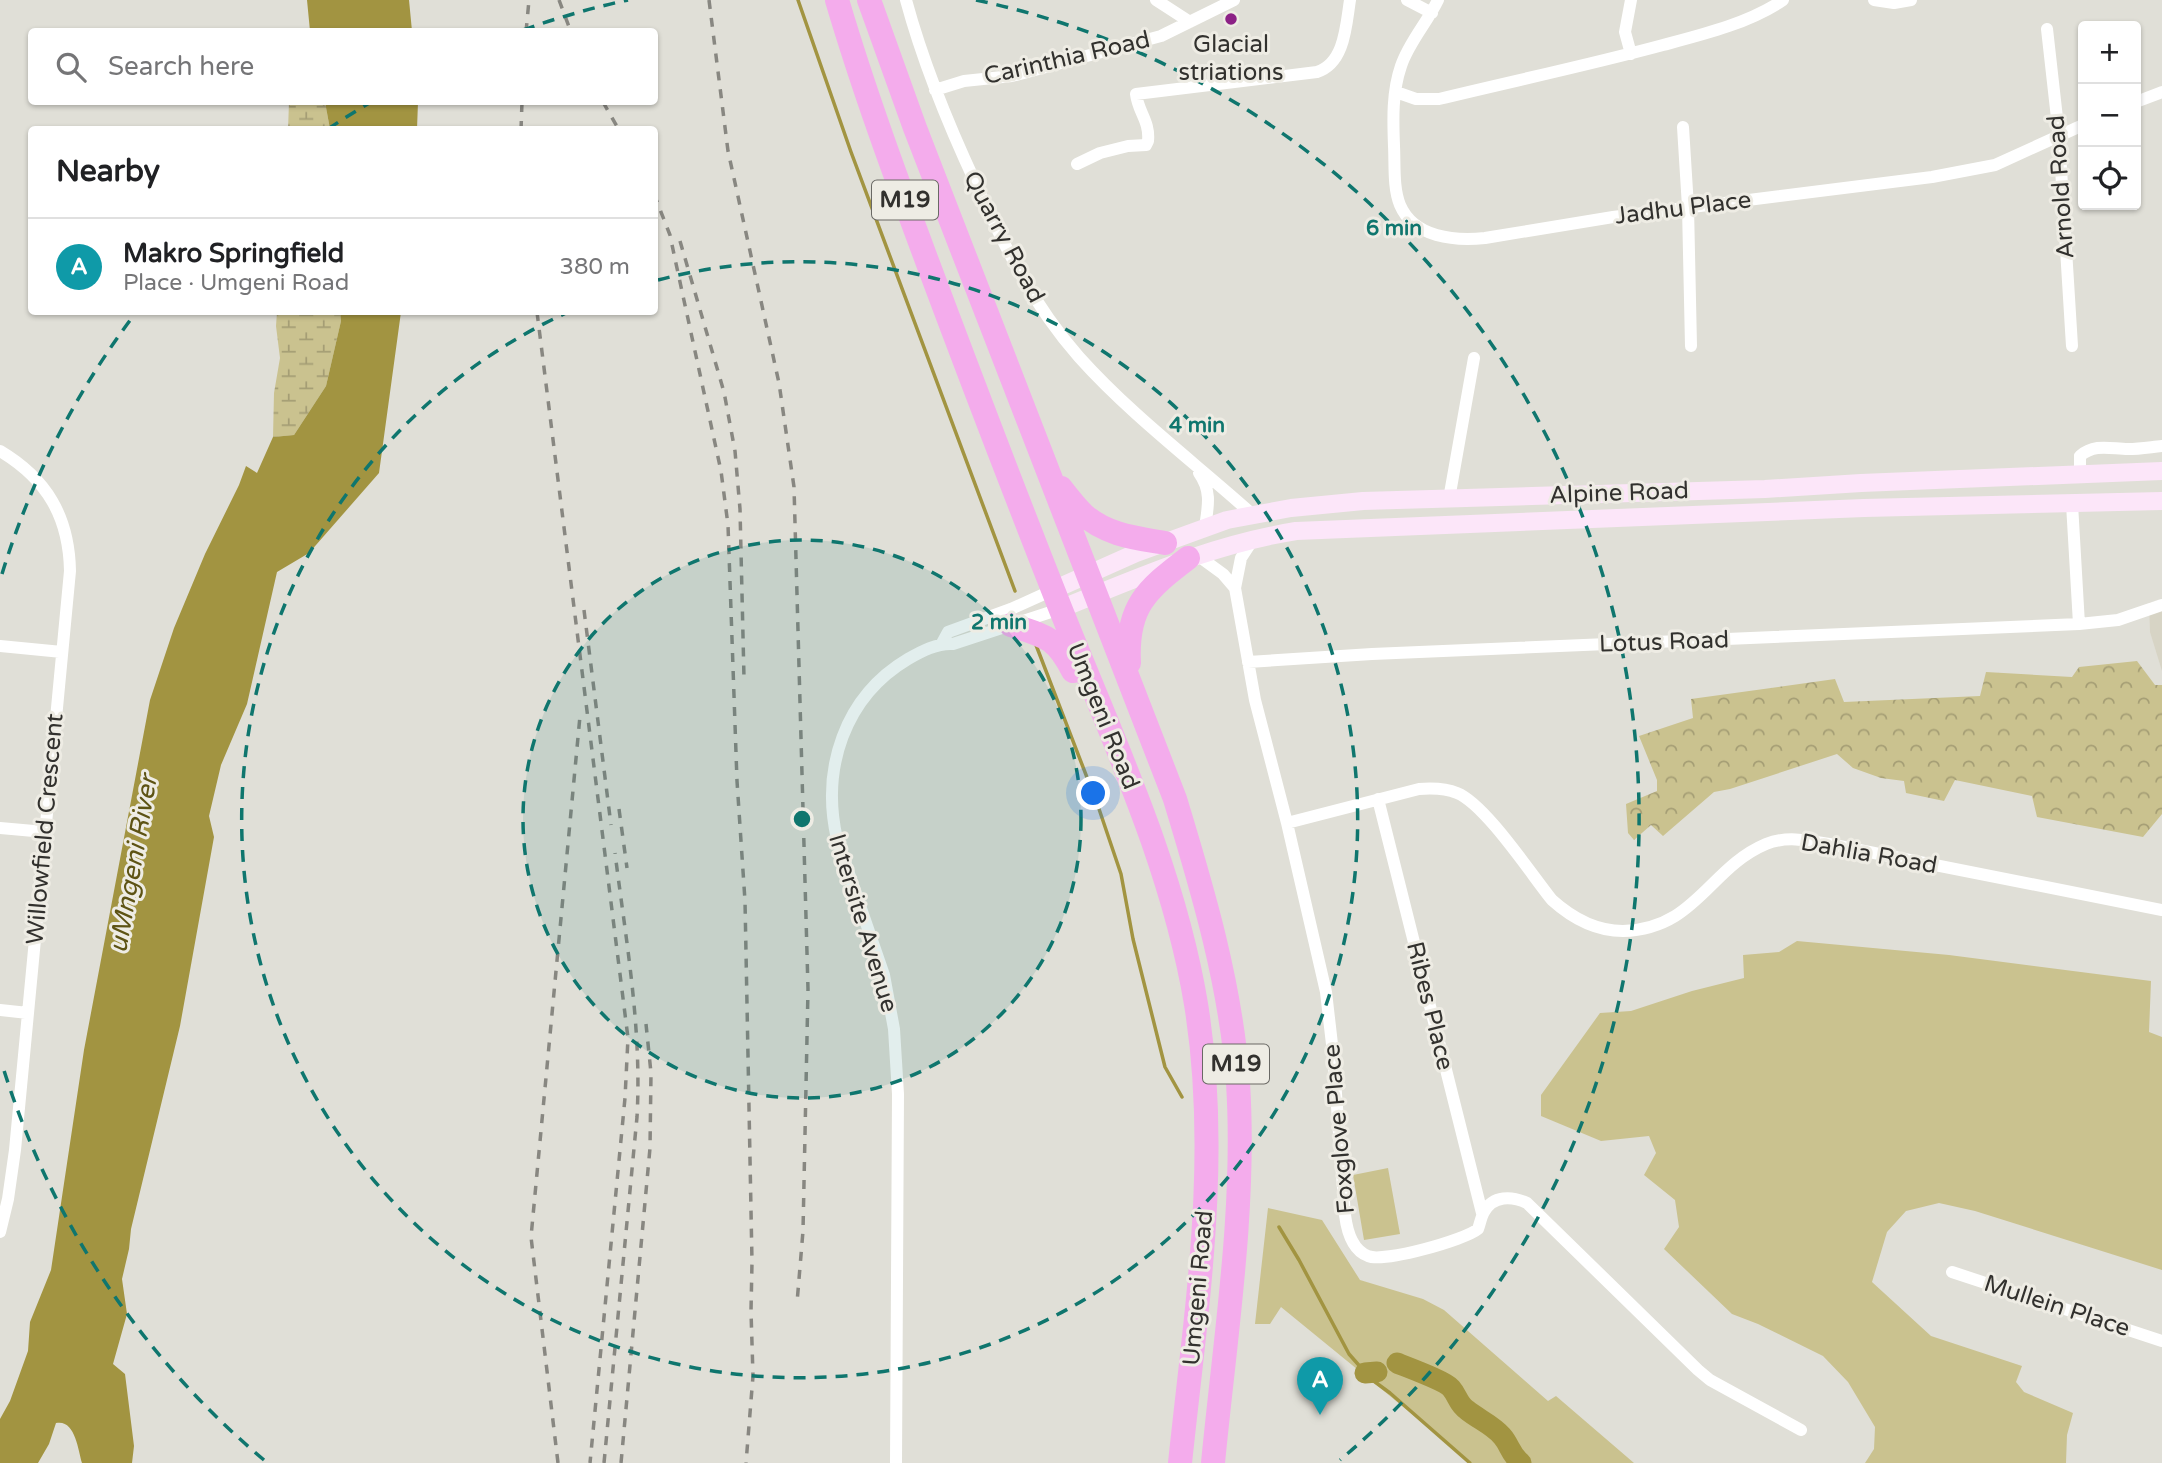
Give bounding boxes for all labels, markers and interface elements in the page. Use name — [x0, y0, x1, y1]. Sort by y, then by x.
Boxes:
marker: Glacial striations — [1223, 11, 1239, 27]
map controls — [2078, 21, 2141, 210]
button: + — [2078, 21, 2141, 84]
street label: Carinthia Road — [981, 25, 1153, 91]
search box — [28, 28, 658, 105]
place label: Glacial striations — [1179, 30, 1283, 87]
icon: search — [52, 48, 90, 86]
text: Search here — [108, 51, 254, 82]
button: − — [2078, 84, 2141, 147]
street label: Arnold Road — [2042, 114, 2080, 260]
button: locate — [2078, 147, 2141, 210]
text: Nearby — [56, 153, 160, 190]
street label: Quarry Road — [957, 166, 1051, 308]
road number: M19 — [872, 181, 938, 220]
street label: Jadhu Place — [1613, 185, 1753, 231]
text: 6 min — [1366, 216, 1422, 241]
text: Makro Springfield — [123, 238, 344, 269]
text: A — [70, 253, 88, 281]
text: 380 m — [560, 253, 630, 281]
text: Place · Umgeni Road — [123, 269, 349, 297]
text: 4 min — [1169, 413, 1225, 438]
street label: Alpine Road — [1549, 476, 1689, 510]
text: 2 min — [971, 610, 1027, 635]
street label: Lotus Road — [1598, 625, 1730, 659]
street label: Umgeni Road — [1060, 638, 1146, 794]
street label: Willowfield Crescent — [20, 712, 70, 946]
water label: uMngeni River — [102, 770, 164, 955]
your location — [1076, 776, 1110, 810]
centre of rings — [790, 807, 814, 831]
street label: Dahlia Road — [1799, 828, 1939, 880]
street label: Intersite Avenue — [822, 830, 904, 1016]
street label: Ribes Place — [1400, 939, 1460, 1073]
street label: Foxglove Place — [1317, 1043, 1361, 1215]
road number: M19 — [1203, 1044, 1269, 1084]
street label: Umgeni Road — [1177, 1209, 1219, 1367]
street label: Mullein Place — [1980, 1269, 2134, 1343]
pin: A — [1297, 1357, 1343, 1415]

